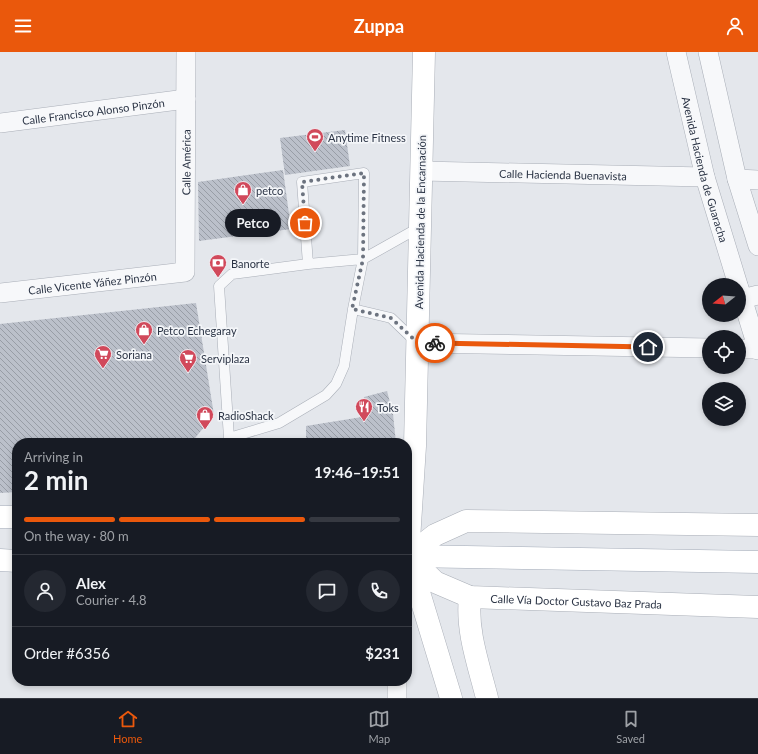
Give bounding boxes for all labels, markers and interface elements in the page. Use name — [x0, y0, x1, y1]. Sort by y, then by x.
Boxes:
icon: menu — [12, 15, 34, 37]
text: Zuppa — [354, 15, 404, 37]
icon: person — [724, 15, 746, 37]
street label: Calle Francisco Alonso Pinzón — [21, 95, 165, 127]
street label: Avenida Hacienda de Guaracha — [680, 95, 731, 244]
sports icon: Anytime Fitness — [305, 127, 325, 152]
street label: Calle América — [179, 129, 192, 195]
place label: Anytime Fitness — [328, 131, 406, 144]
street label: Avenida Hacienda de la Encarnación — [412, 135, 428, 309]
street label: Calle Hacienda Buenavista — [499, 166, 627, 182]
shop icon: petco — [233, 180, 253, 205]
place label: petco — [256, 184, 283, 197]
pin — [288, 206, 322, 240]
callout: Petco — [225, 209, 281, 237]
icon: bag — [294, 212, 316, 234]
text: Petco — [236, 215, 270, 231]
bank icon: Banorte — [208, 253, 228, 278]
place label: Banorte — [231, 257, 270, 270]
street label: Calle Vicente Yáñez Pinzón — [28, 269, 157, 296]
north arrow — [702, 278, 746, 322]
map controls — [702, 278, 746, 426]
shop icon: Petco Echegaray — [134, 320, 154, 345]
courier — [415, 323, 455, 363]
place label: Petco Echegaray — [157, 324, 237, 337]
pin — [631, 330, 665, 364]
button: locate — [702, 330, 746, 374]
icon: bike — [424, 332, 446, 354]
icon: home — [637, 336, 659, 358]
supermarket icon: Soriana — [93, 344, 113, 369]
place label: Soriana — [116, 348, 152, 361]
supermarket icon: Serviplaza — [178, 348, 198, 373]
place label: Serviplaza — [201, 352, 250, 365]
button: layers — [702, 382, 746, 426]
restaurant icon: Toks — [354, 397, 374, 422]
place label: Toks — [377, 401, 399, 414]
shop icon: RadioShack — [195, 405, 215, 430]
place label: RadioShack — [218, 409, 274, 422]
text: Arriving in — [24, 449, 83, 465]
text: 19:46–19:51 — [314, 463, 400, 481]
text: 2 min — [24, 464, 88, 496]
text: On the way · 80 m — [24, 528, 129, 544]
button: person — [24, 570, 66, 612]
button: chat — [306, 570, 348, 612]
button: phone — [358, 570, 400, 612]
text: Alex — [76, 574, 106, 592]
street label: Calle Vía Doctor Gustavo Baz Prada — [490, 591, 662, 610]
text: Courier · 4.8 — [76, 592, 147, 608]
text: Order #6356 — [24, 644, 110, 662]
text: $231 — [365, 644, 400, 662]
tab: Home — [113, 708, 142, 745]
tab: Map — [368, 708, 390, 745]
tab: Saved — [616, 708, 645, 745]

